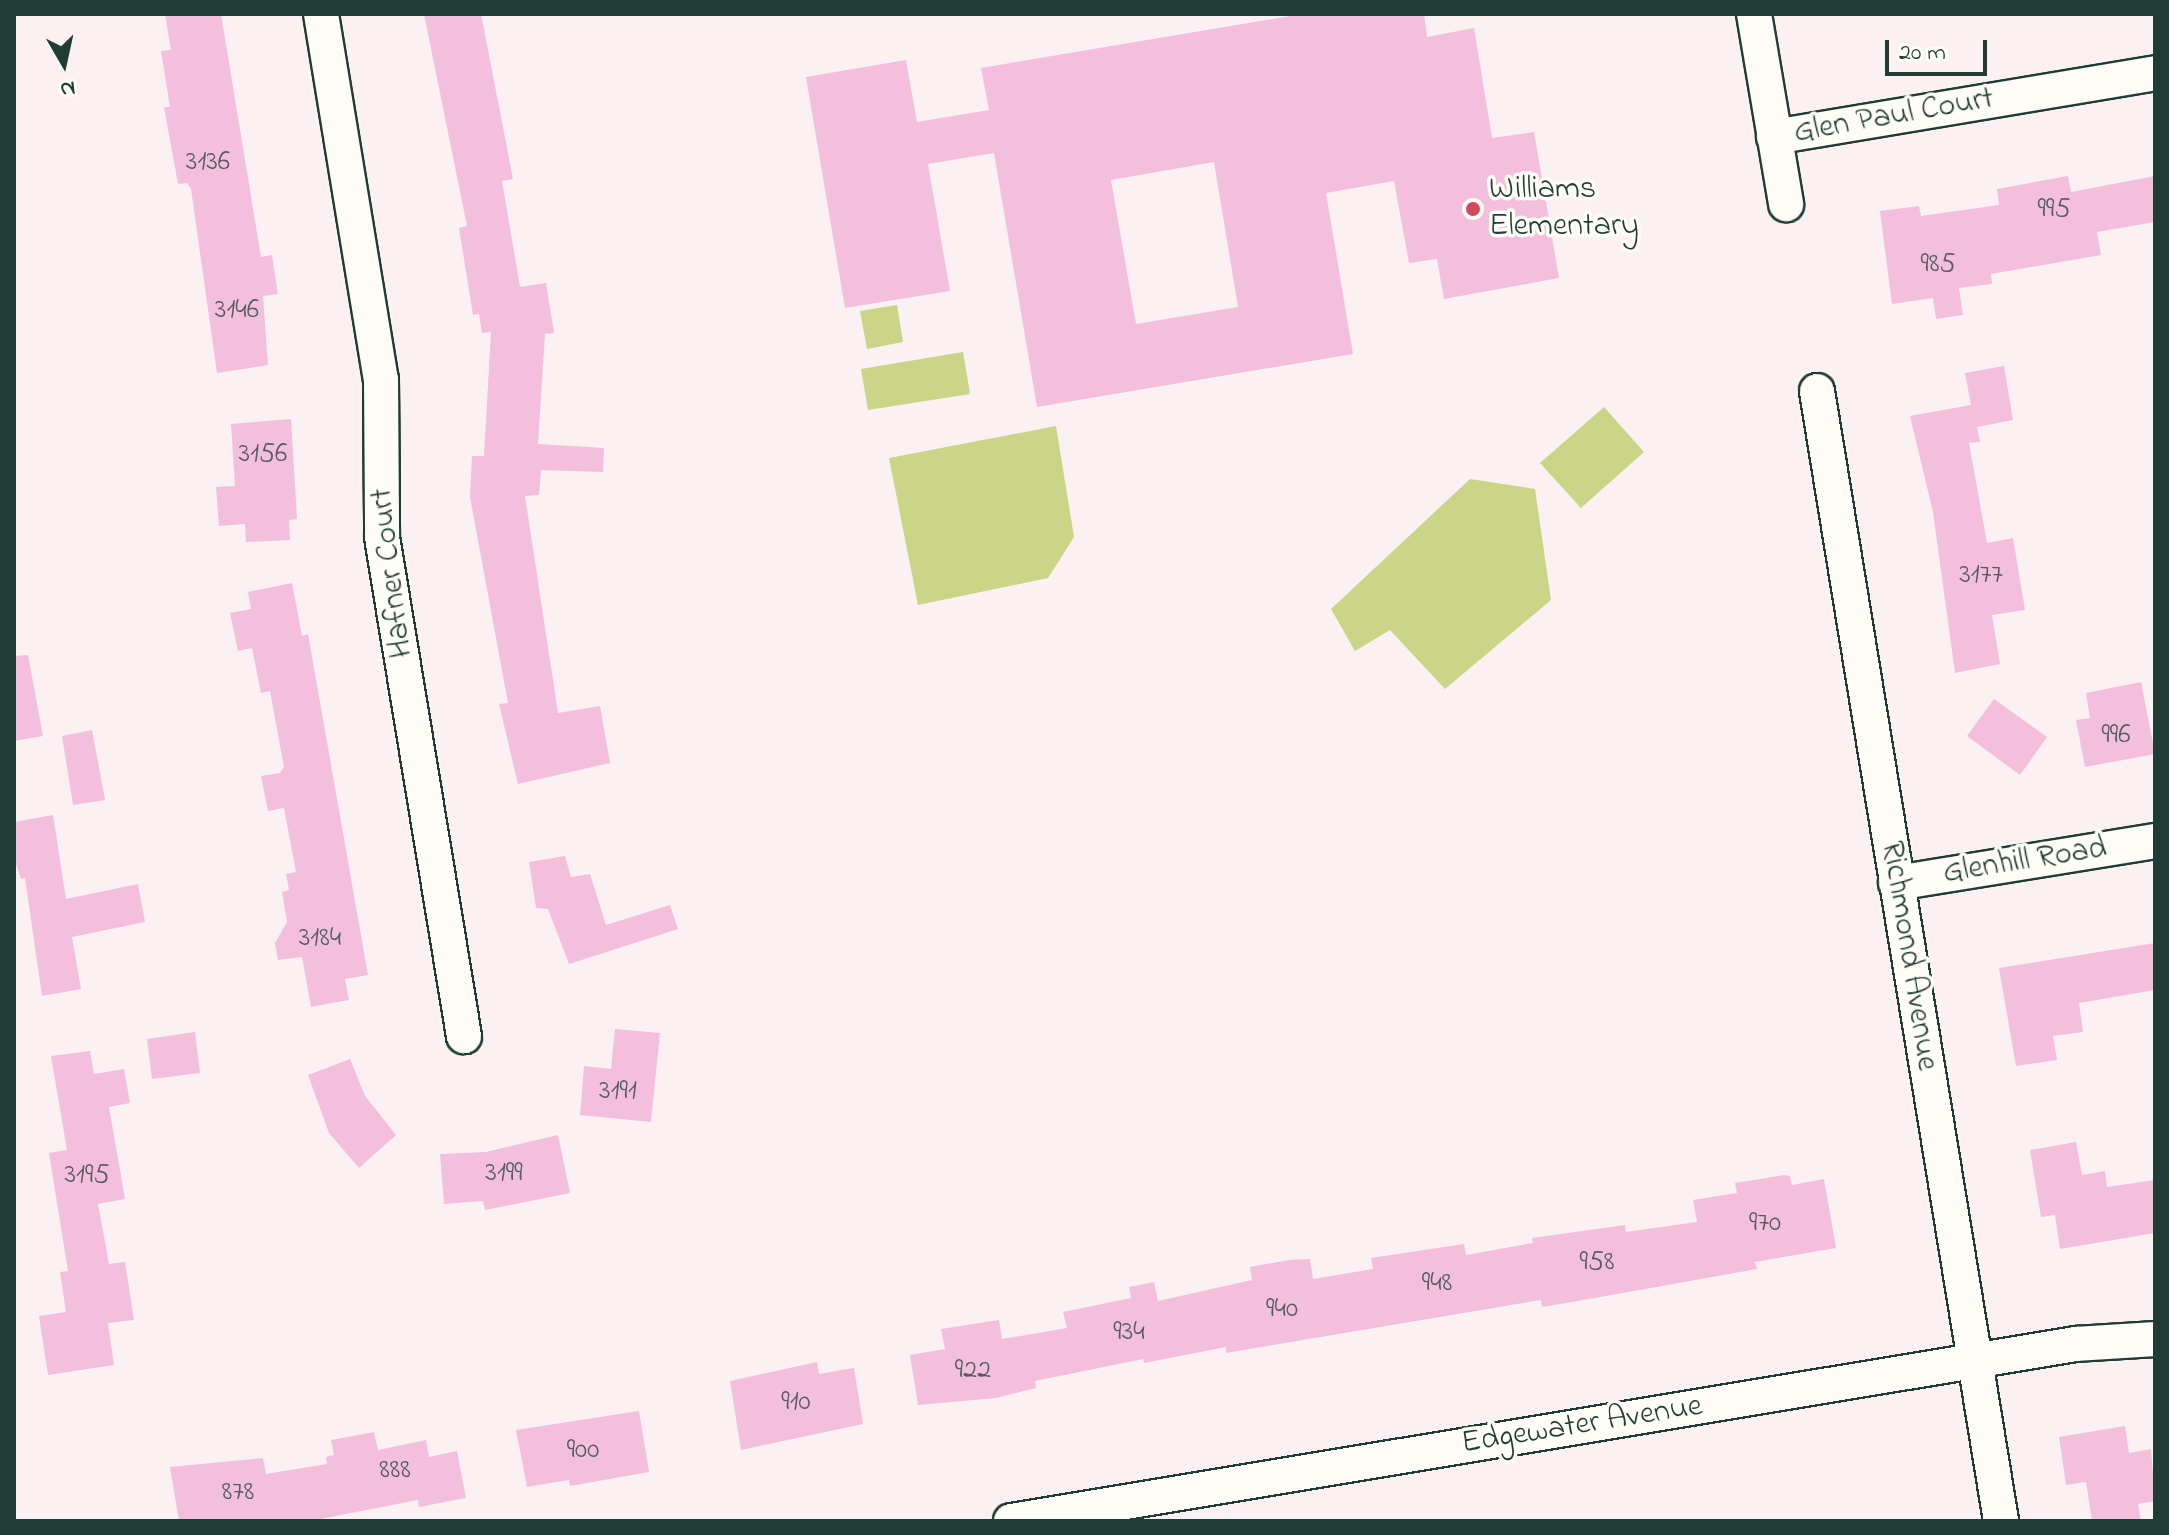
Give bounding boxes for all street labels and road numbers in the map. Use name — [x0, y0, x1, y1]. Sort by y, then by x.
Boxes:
street label: Glen Paul Court — [1791, 81, 1997, 153]
street label: Hafner Court — [364, 486, 422, 660]
street label: Glenhill Road — [1941, 830, 2109, 894]
street label: Richmond Avenue — [1871, 839, 1945, 1073]
street label: Edgewater Avenue — [1459, 1388, 1705, 1464]

